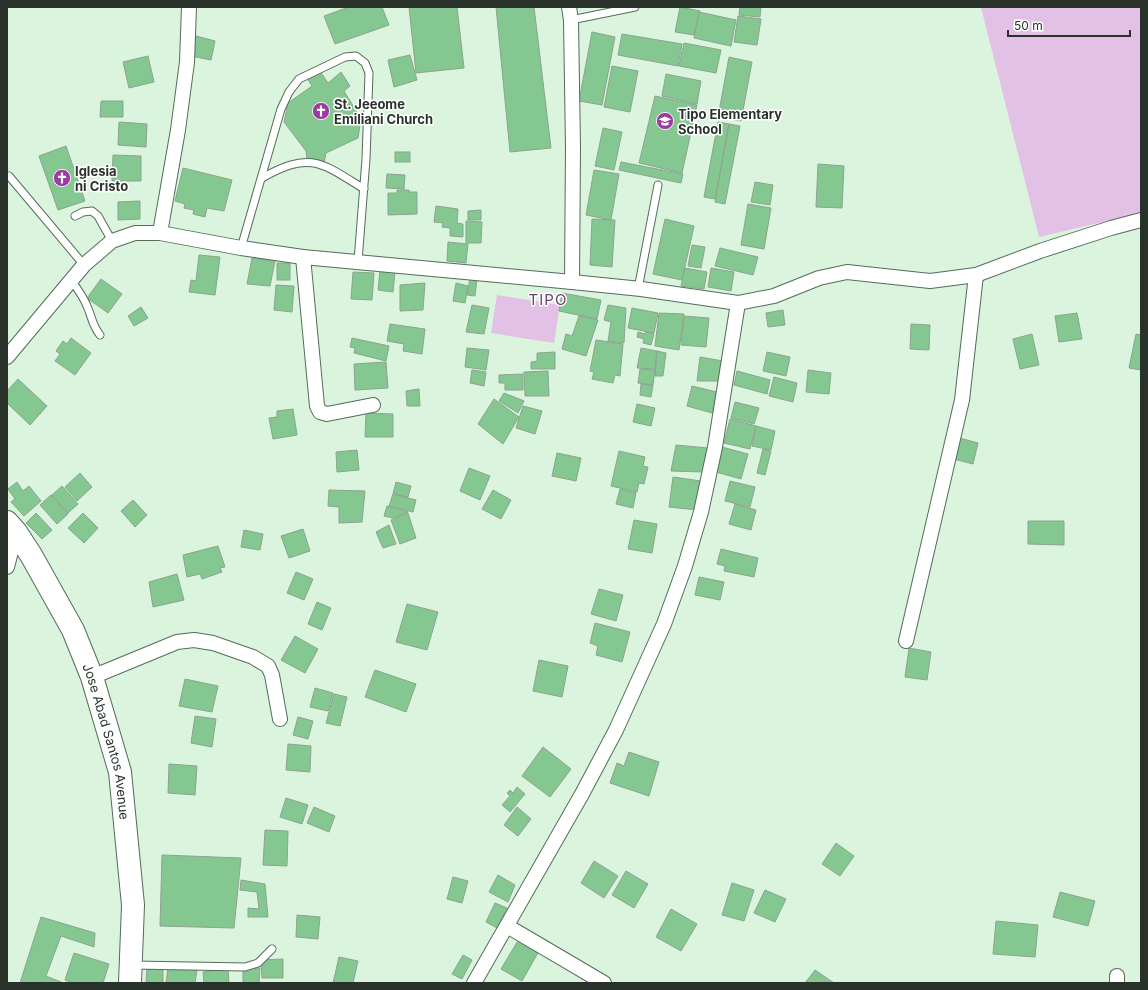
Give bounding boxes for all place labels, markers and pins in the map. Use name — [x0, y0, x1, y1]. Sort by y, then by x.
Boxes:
place label: St. Jeeome Emiliani Church — [334, 96, 433, 127]
church icon: St. Jeeome Emiliani Church — [311, 101, 331, 121]
place label: Tipo Elementary School — [678, 106, 782, 137]
school or university icon: Tipo Elementary School — [655, 111, 675, 131]
place label: Iglesia ni Cristo — [75, 163, 128, 194]
church icon: Iglesia ni Cristo — [52, 168, 72, 188]

